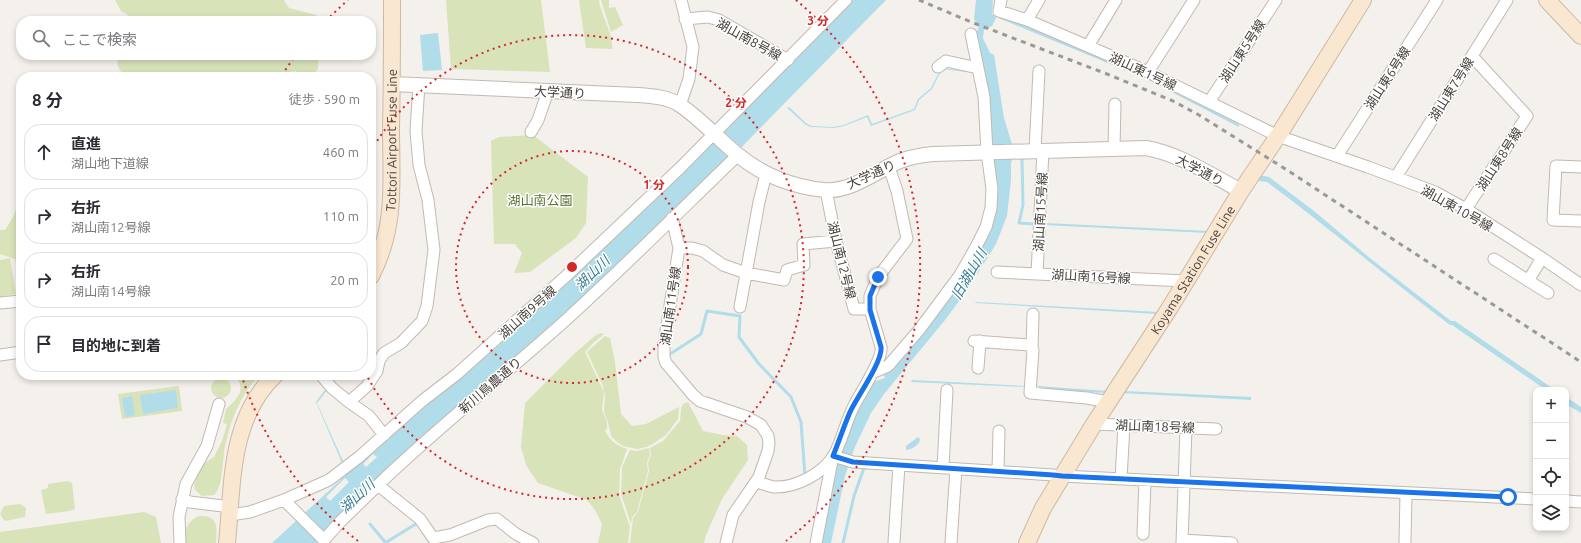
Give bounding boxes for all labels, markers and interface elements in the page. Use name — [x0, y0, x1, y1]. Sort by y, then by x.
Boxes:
text: 3 分 — [807, 14, 829, 27]
street label: 湖山南8号線 — [714, 15, 784, 63]
search box — [16, 16, 376, 60]
street label: 湖山東5号線 — [1216, 17, 1268, 85]
icon: search — [30, 27, 52, 49]
text: ここで検索 — [62, 31, 137, 48]
street label: 湖山東6号線 — [1361, 44, 1413, 112]
street label: 湖山東1号線 — [1107, 49, 1179, 93]
street label: 湖山東7号線 — [1426, 55, 1476, 123]
street label: Tottori Airport Fuse Line — [383, 69, 399, 212]
street label: 大学通り — [534, 84, 586, 100]
text: 8 分 — [32, 90, 63, 109]
text: 徒歩 · 590 m — [289, 92, 360, 106]
text: 2 分 — [725, 96, 747, 109]
street label: 湖山東8号線 — [1473, 125, 1525, 193]
text: 直進 — [71, 135, 101, 152]
icon: ahead — [33, 141, 55, 163]
text: 460 m — [323, 145, 359, 159]
street label: 大学通り — [1174, 152, 1226, 188]
text: 湖山地下道線 — [71, 156, 149, 170]
street label: 大学通り — [844, 157, 898, 191]
street label: 湖山南15号線 — [1031, 172, 1049, 252]
text: 1 分 — [643, 178, 665, 191]
street label: 湖山東10号線 — [1419, 183, 1495, 233]
park label: 湖山南公園 — [507, 193, 573, 207]
text: 右折 — [71, 199, 101, 216]
street label: Koyama Station Fuse Line — [1148, 203, 1238, 337]
icon: right — [33, 205, 55, 227]
text: 110 m — [323, 209, 359, 223]
text: 湖山南12号線 — [71, 220, 151, 234]
street label: 湖山南12号線 — [826, 220, 858, 300]
water label: 旧湖山川 — [948, 244, 991, 302]
water label: 湖山川 — [571, 251, 614, 293]
centre of rings — [565, 260, 579, 274]
text: 右折 — [71, 263, 101, 280]
street label: 湖山南11号線 — [658, 266, 682, 346]
street label: 湖山南16号線 — [1051, 267, 1131, 285]
route end — [869, 268, 887, 286]
icon: right — [33, 269, 55, 291]
text: 20 m — [330, 273, 359, 287]
street label: 湖山南9号線 — [495, 283, 559, 341]
text: 湖山南14号線 — [71, 284, 151, 298]
icon: arrive — [33, 333, 55, 355]
text: 目的地に到着 — [71, 337, 161, 354]
street label: 新川鳥農通り — [456, 354, 524, 416]
map controls — [1533, 387, 1569, 531]
button: + — [1533, 387, 1569, 423]
street label: 湖山南18号線 — [1115, 418, 1195, 434]
button: − — [1533, 423, 1569, 459]
button: locate — [1533, 459, 1569, 495]
water label: 湖山川 — [336, 474, 379, 516]
route start — [1499, 488, 1517, 506]
button: layers — [1533, 495, 1569, 531]

